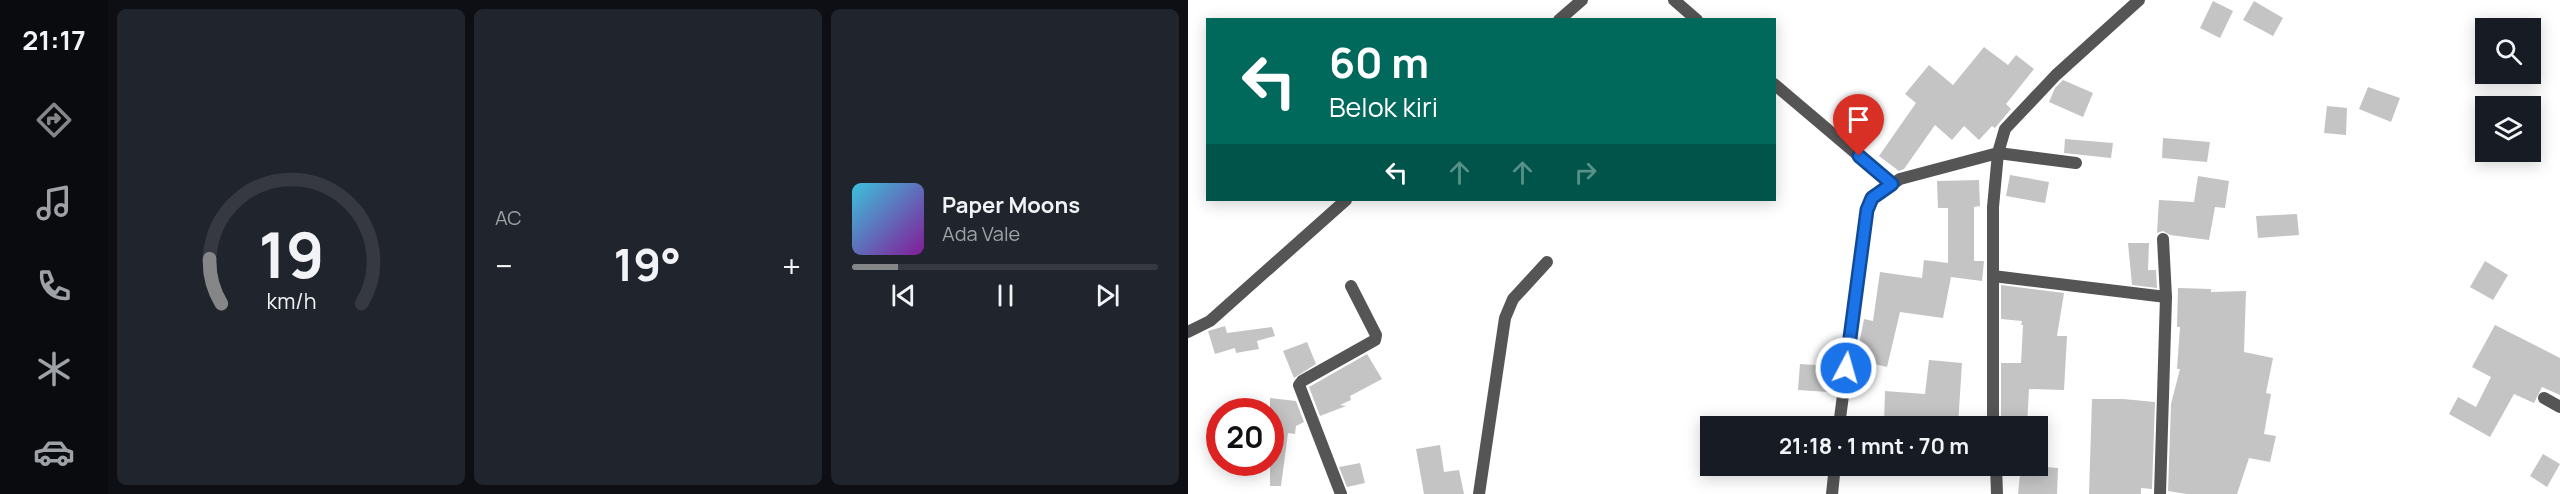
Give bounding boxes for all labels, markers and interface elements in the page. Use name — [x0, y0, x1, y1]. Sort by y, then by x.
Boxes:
map controls — [2475, 18, 2541, 162]
button: search — [2475, 18, 2541, 84]
text: 21:17 — [22, 21, 86, 58]
text: 60 m — [1329, 33, 1429, 91]
icon: left — [1230, 42, 1308, 120]
text: Belok kiri — [1329, 88, 1438, 125]
pin — [1833, 94, 1884, 156]
button: layers — [2475, 96, 2541, 162]
icon: directions — [33, 99, 75, 141]
icon: arrive — [1842, 103, 1875, 136]
icon: left — [1380, 156, 1413, 189]
icon: ahead — [1443, 156, 1476, 189]
icon: ahead — [1506, 156, 1539, 189]
icon: right — [1569, 156, 1602, 189]
icon: music — [33, 182, 75, 224]
text: Paper Moons — [942, 190, 1080, 220]
text: AC — [495, 204, 522, 231]
text: 19 — [258, 211, 324, 297]
text: Ada Vale — [942, 220, 1020, 247]
text: 19° — [613, 233, 681, 295]
text: − — [495, 243, 513, 288]
text: + — [782, 243, 801, 288]
icon: phone — [33, 265, 75, 307]
icon: previous — [887, 279, 920, 312]
icon: pause — [989, 279, 1022, 312]
icon: next — [1091, 279, 1124, 312]
text: km/h — [266, 286, 316, 315]
position arrow — [1814, 336, 1878, 400]
icon: climate — [33, 348, 75, 390]
speed limit sign: 20 — [1206, 398, 1284, 476]
icon: car — [33, 431, 75, 473]
text: 21:18 · 1 mnt · 70 m — [1779, 431, 1969, 461]

